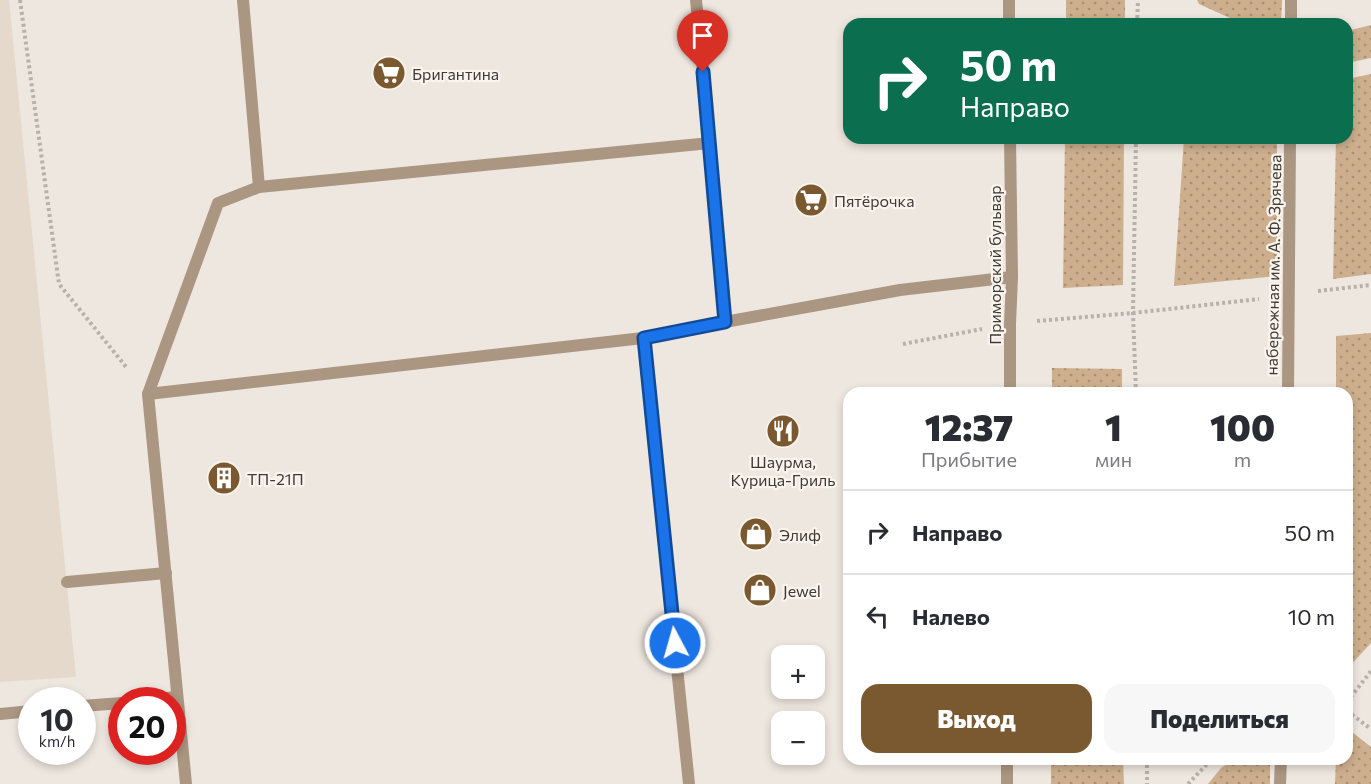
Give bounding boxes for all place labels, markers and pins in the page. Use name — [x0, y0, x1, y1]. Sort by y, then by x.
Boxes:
pin — [677, 10, 728, 72]
supermarket icon: Бригантина — [371, 55, 407, 91]
place label: Бригантина — [412, 64, 499, 83]
supermarket icon: Пятёрочка — [793, 182, 829, 218]
place label: Пятёрочка — [834, 191, 914, 210]
restaurant icon: Шаурма, Курица-Гриль — [765, 413, 801, 449]
place label: Шаурма, Курица-Гриль — [730, 452, 836, 489]
building icon: ТП-21П — [206, 460, 242, 496]
place label: ТП-21П — [247, 469, 304, 488]
shop icon: Элиф — [738, 516, 774, 552]
place label: Элиф — [779, 525, 821, 544]
shop icon: Jewel — [742, 572, 778, 608]
place label: Jewel — [783, 581, 821, 600]

